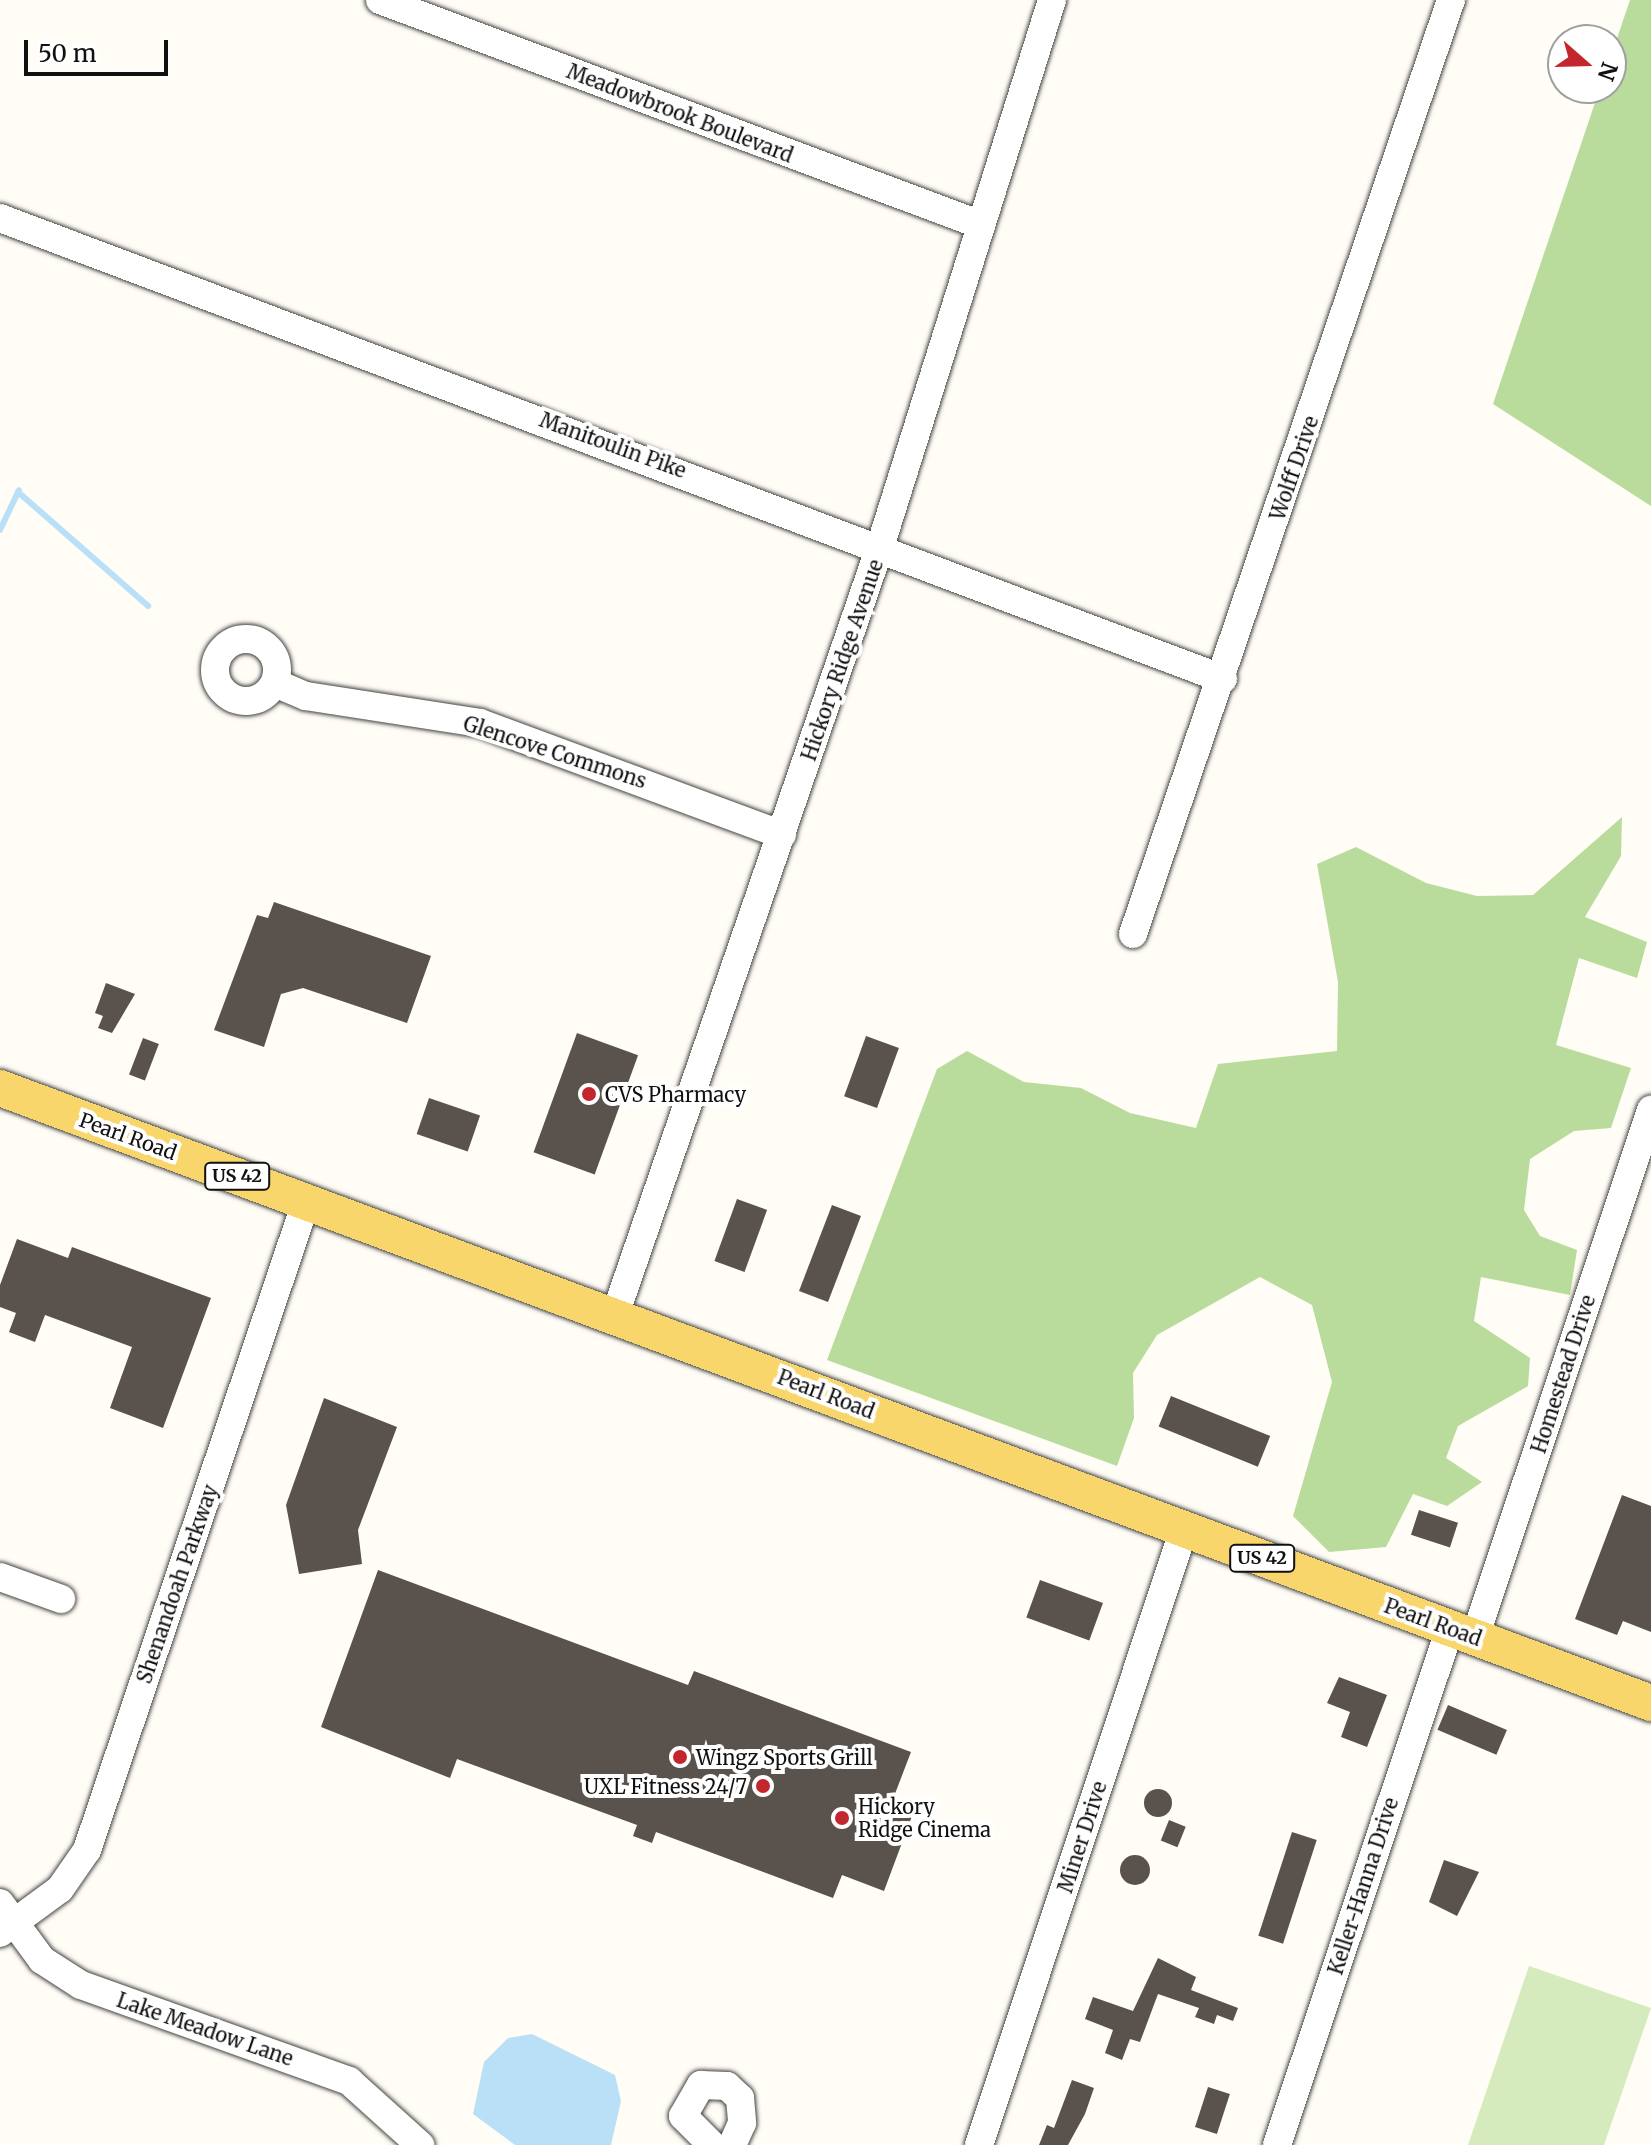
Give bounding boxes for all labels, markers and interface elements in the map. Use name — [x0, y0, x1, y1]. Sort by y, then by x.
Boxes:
scale bar — [28, 24, 172, 74]
north arrow — [1547, 24, 1627, 104]
text: 50 m — [38, 38, 97, 69]
street label: Meadowbrook Boulevard — [564, 59, 796, 167]
text: N — [1592, 59, 1624, 84]
street label: Manitoulin Pike — [537, 407, 689, 483]
street label: Wolff Drive — [1265, 413, 1323, 523]
street label: Hickory Ridge Avenue — [796, 556, 888, 764]
street label: Glencove Commons — [460, 711, 650, 793]
place label: CVS Pharmacy — [605, 1082, 746, 1106]
marker: CVS Pharmacy — [580, 1085, 598, 1103]
street label: Pearl Road — [76, 1107, 180, 1165]
road number: US 42 — [203, 1162, 271, 1190]
street label: Homestead Drive — [1526, 1292, 1600, 1456]
street label: Pearl Road — [774, 1365, 878, 1423]
street label: Shenandoah Parkway — [132, 1481, 222, 1687]
road number: US 42 — [1228, 1544, 1296, 1572]
street label: Pearl Road — [1381, 1593, 1485, 1651]
place label: Wingz Sports Grill — [696, 1745, 873, 1769]
marker: Wingz Sports Grill — [671, 1748, 689, 1766]
place label: UXL Fitness 24/7 — [584, 1774, 747, 1798]
marker: UXL Fitness 24/7 — [754, 1777, 772, 1795]
street label: Miner Drive — [1053, 1778, 1111, 1896]
place label: Hickory Ridge Cinema — [858, 1794, 991, 1841]
street label: Keller-Hanna Drive — [1323, 1794, 1403, 1978]
marker: Hickory Ridge Cinema — [833, 1809, 851, 1827]
street label: Lake Meadow Lane — [114, 1988, 296, 2070]

